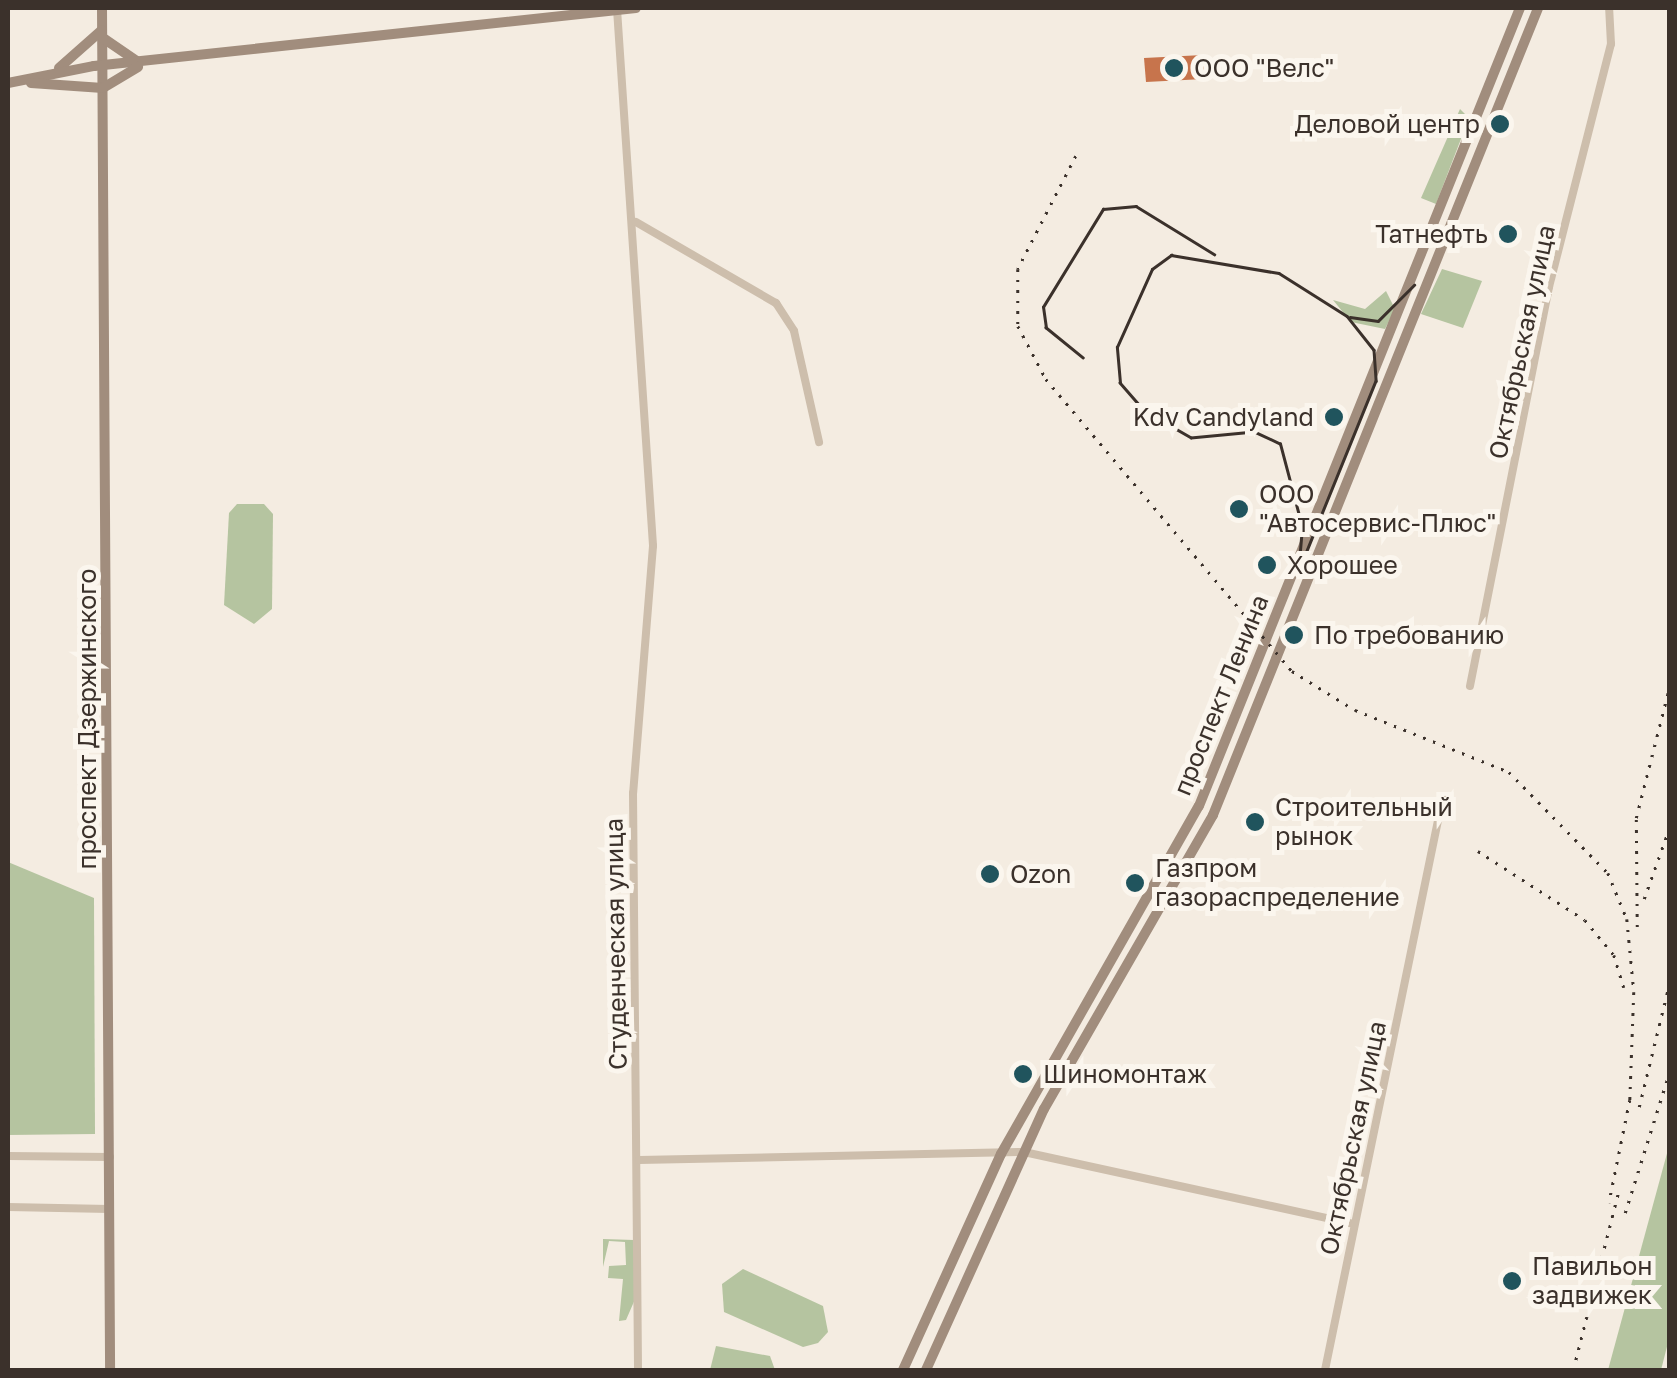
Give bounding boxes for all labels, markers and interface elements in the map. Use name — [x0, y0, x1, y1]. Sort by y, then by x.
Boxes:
place label: ООО "Велс" — [1194, 53, 1334, 83]
marker: ООО "Велс" — [1163, 57, 1185, 79]
place label: Деловой центр — [1295, 109, 1480, 139]
marker: Деловой центр — [1489, 113, 1511, 135]
place label: Татнефть — [1375, 219, 1488, 249]
street label: Октябрьская улица — [1483, 222, 1561, 462]
marker: Татнефть — [1497, 223, 1519, 245]
place label: Kdv Candyland — [1133, 402, 1314, 432]
marker: Kdv Candyland — [1323, 406, 1345, 428]
place label: ООО "Автосервис-Плюс" — [1259, 480, 1496, 539]
marker: ООО "Автосервис-Плюс" — [1228, 498, 1250, 520]
place label: Хорошее — [1287, 550, 1398, 580]
marker: Хорошее — [1256, 554, 1278, 576]
street label: проспект Дзержинского — [72, 568, 102, 870]
street label: проспект Ленина — [1167, 590, 1275, 800]
place label: По требованию — [1314, 620, 1504, 650]
marker: По требованию — [1283, 624, 1305, 646]
place label: Строительный рынок — [1275, 793, 1453, 852]
marker: Строительный рынок — [1244, 811, 1266, 833]
street label: Студенческая улица — [599, 818, 633, 1070]
place label: Газпром газораспределение — [1155, 854, 1399, 913]
place label: Ozon — [1010, 859, 1071, 889]
marker: Ozon — [979, 863, 1001, 885]
marker: Газпром газораспределение — [1124, 872, 1146, 894]
street label: Октябрьская улица — [1314, 1018, 1392, 1258]
place label: Шиномонтаж — [1043, 1059, 1207, 1089]
marker: Шиномонтаж — [1012, 1063, 1034, 1085]
place label: Павильон задвижек — [1532, 1252, 1652, 1311]
marker: Павильон задвижек — [1501, 1270, 1523, 1292]

